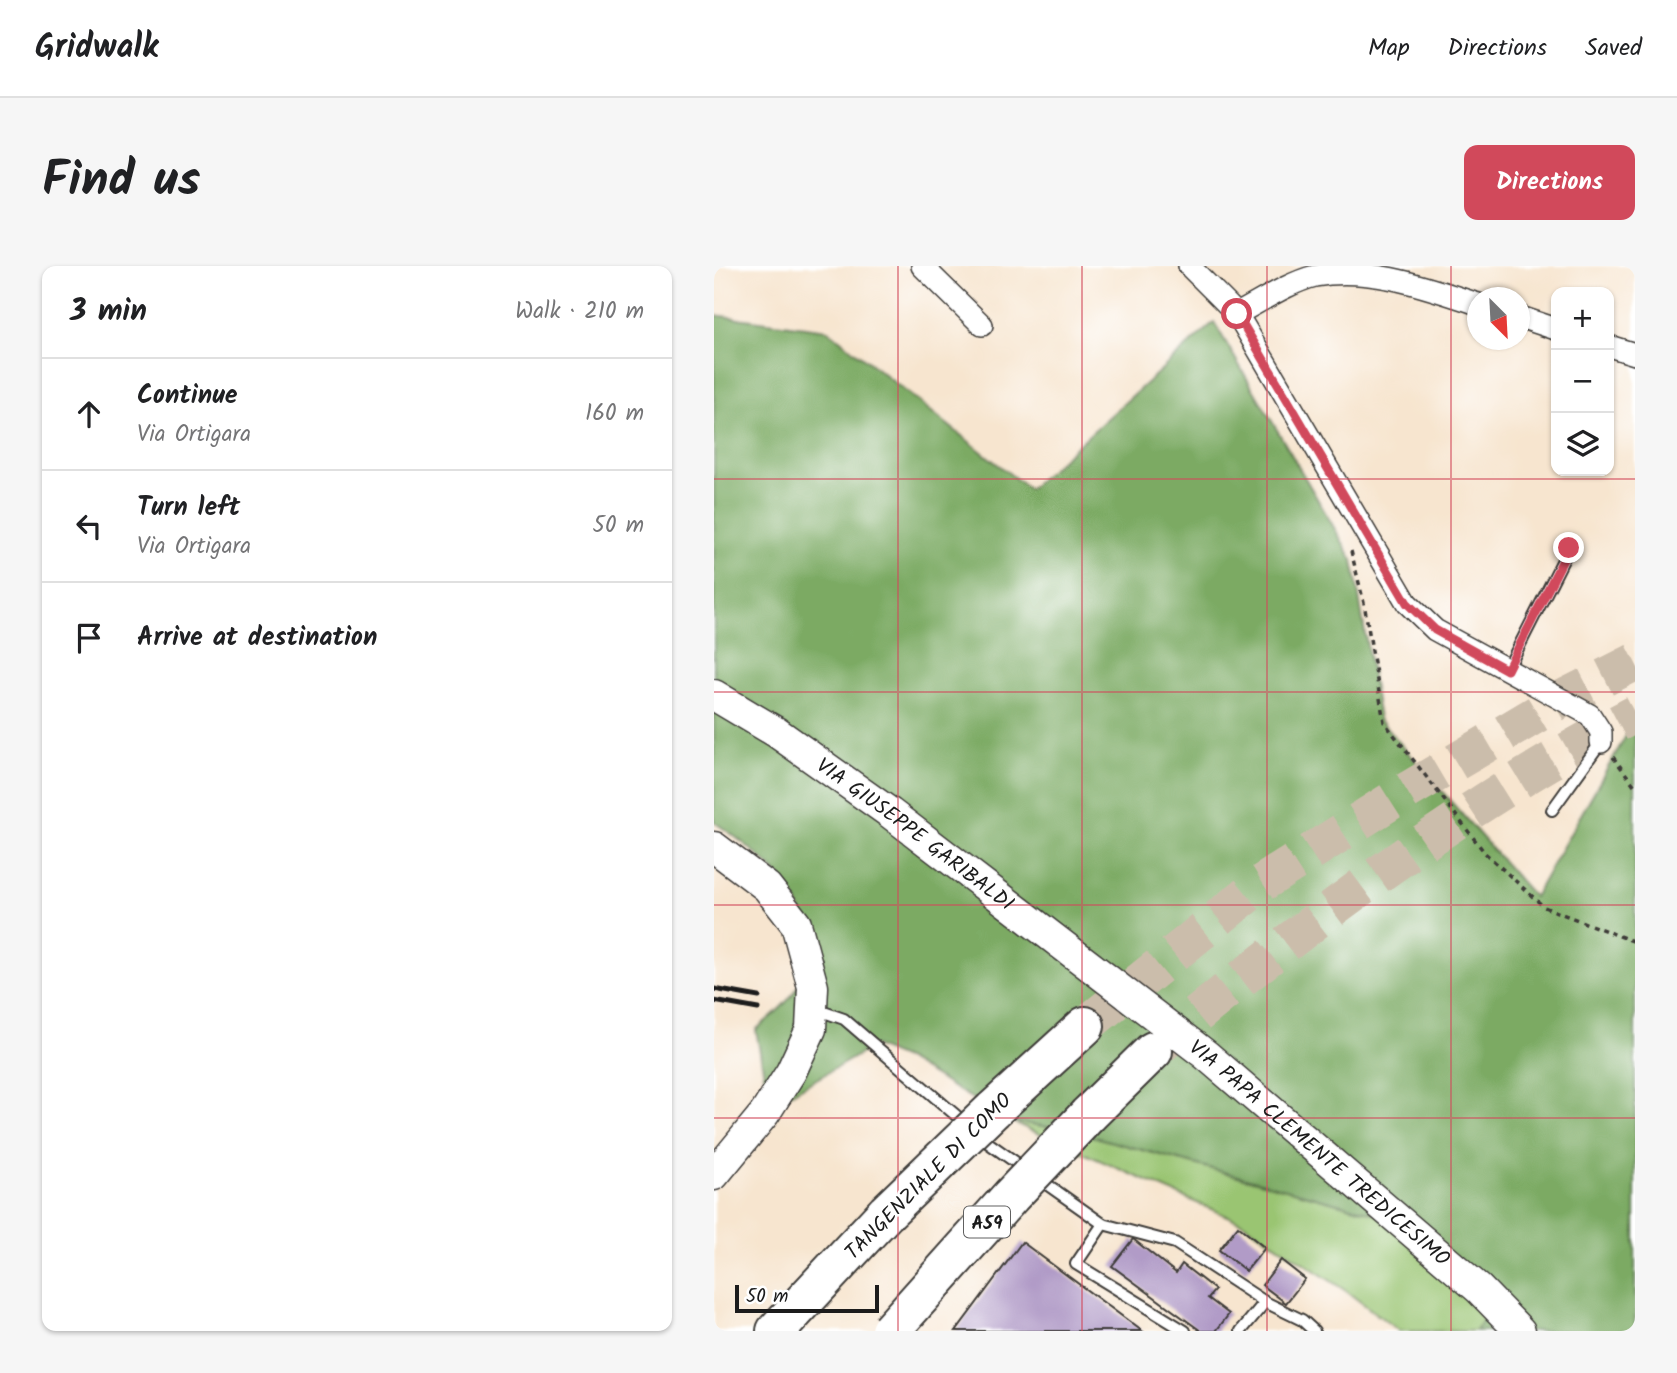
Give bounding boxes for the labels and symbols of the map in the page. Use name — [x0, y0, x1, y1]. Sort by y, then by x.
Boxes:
north arrow — [1467, 287, 1530, 350]
route start — [1221, 298, 1252, 329]
route end — [1553, 532, 1584, 563]
street label: VIA GIUSEPPE GARIBALDI — [809, 750, 1021, 920]
street label: VIA PAPA CLEMENTE TREDICESIMO — [1181, 1032, 1457, 1275]
street label: TANGENZIALE DI COMO — [838, 1086, 1021, 1268]
road number: A59 — [964, 1206, 1010, 1238]
scale bar — [735, 1282, 878, 1314]

